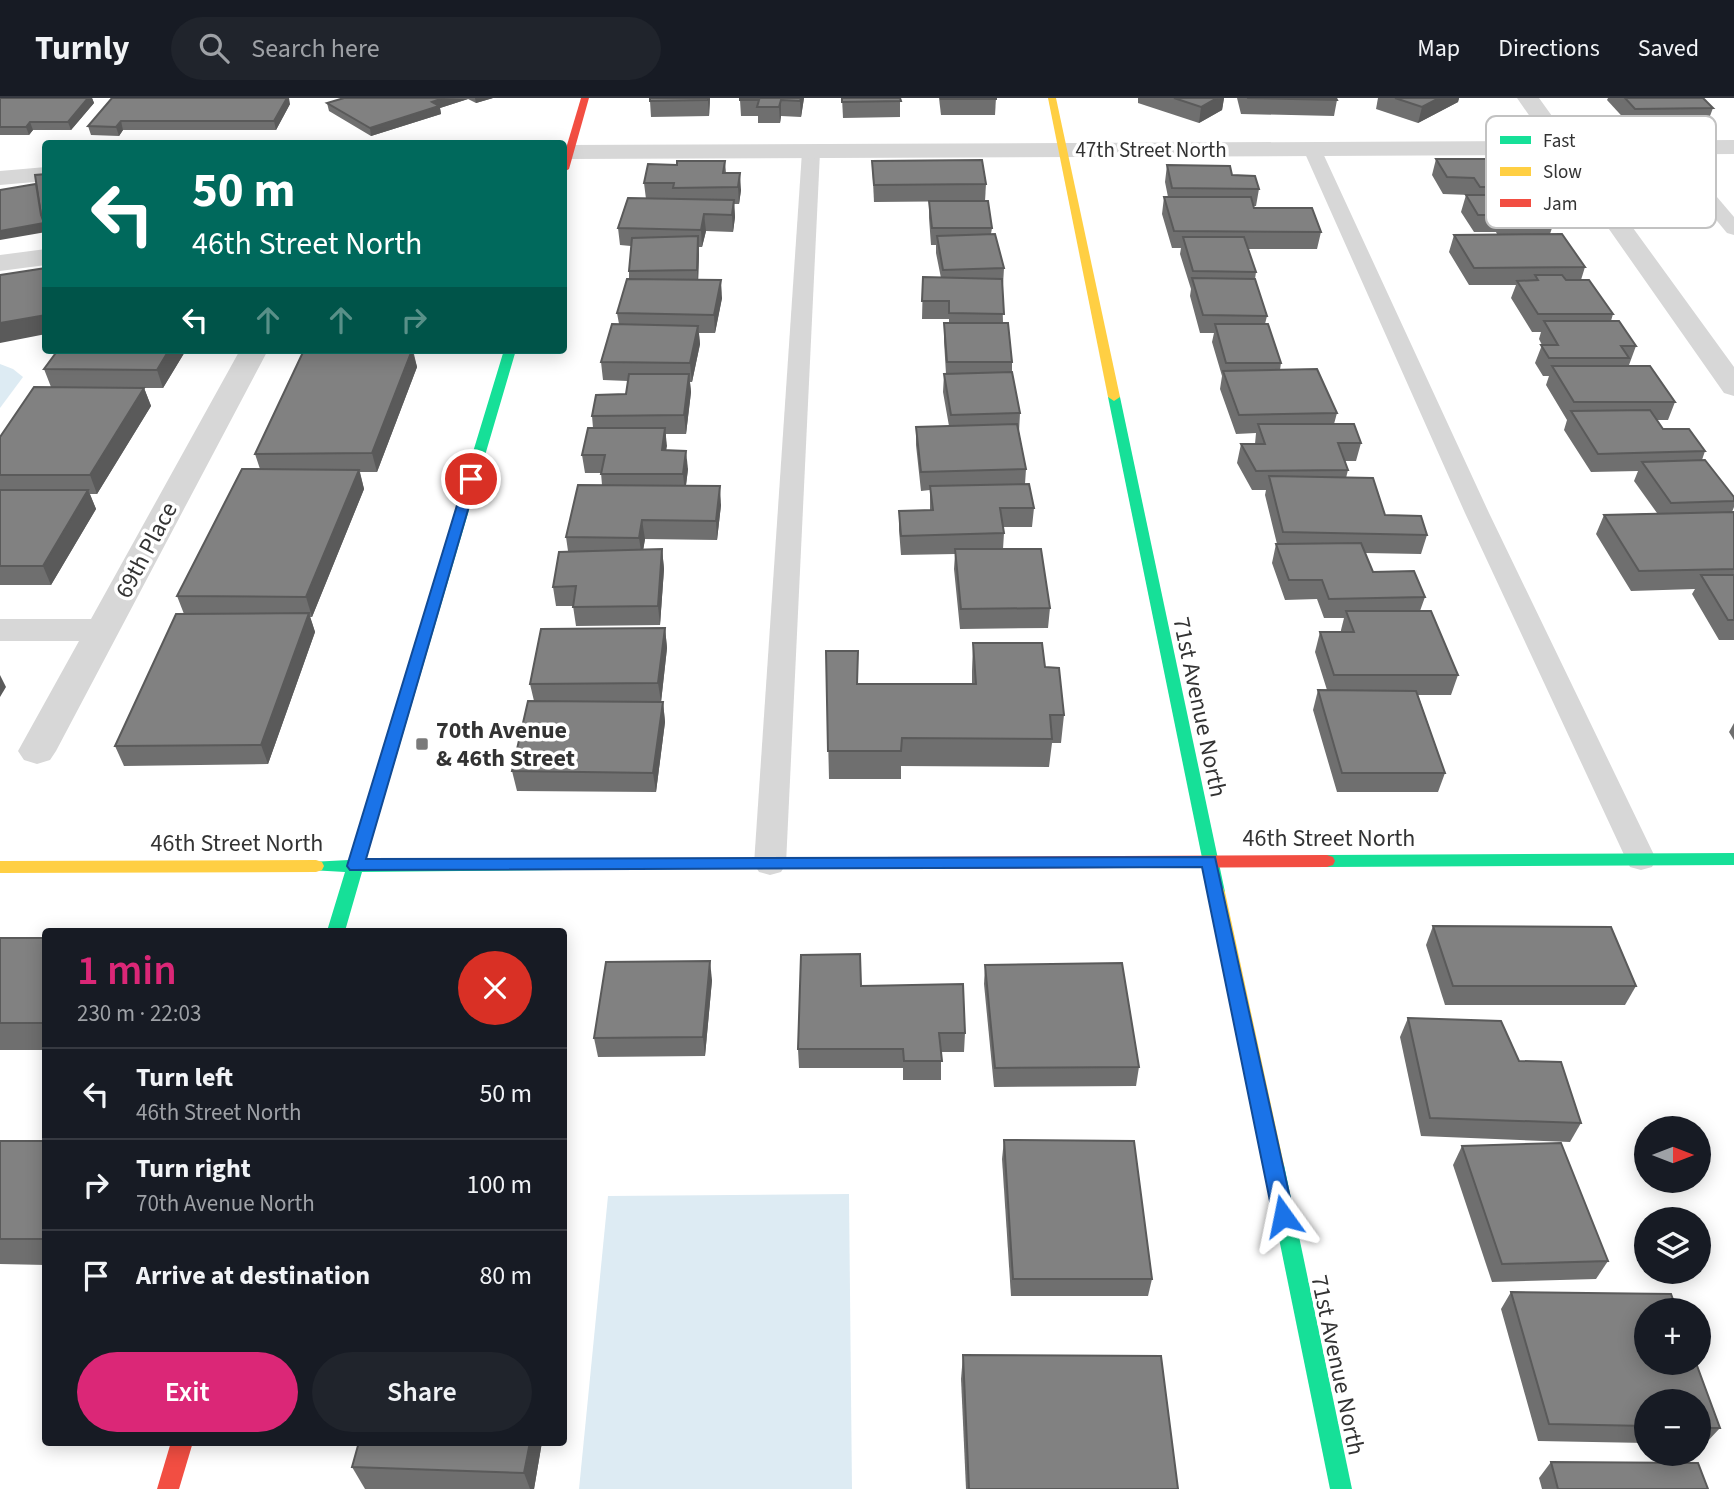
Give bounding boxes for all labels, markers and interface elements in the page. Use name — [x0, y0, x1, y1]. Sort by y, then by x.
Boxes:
search box — [171, 17, 661, 80]
text: Turnly — [35, 25, 129, 72]
icon: search — [195, 29, 233, 67]
text: Search here — [251, 30, 380, 67]
text: Map — [1417, 31, 1460, 66]
text: Directions — [1498, 31, 1600, 66]
text: Saved — [1638, 31, 1699, 66]
legend — [1486, 116, 1716, 228]
text: Fast — [1543, 128, 1576, 155]
street label: 47th Street North — [1075, 135, 1227, 165]
text: 50 m — [192, 156, 296, 226]
text: Slow — [1543, 159, 1582, 186]
icon: left — [77, 168, 168, 259]
text: Jam — [1543, 191, 1577, 218]
text: 46th Street North — [192, 221, 422, 267]
icon: left — [176, 301, 214, 339]
icon: ahead — [249, 301, 287, 339]
icon: ahead — [322, 301, 360, 339]
icon: right — [395, 301, 433, 339]
pin — [441, 449, 501, 509]
icon: arrive — [452, 460, 490, 498]
street label: 69th Place — [107, 496, 186, 604]
street label: 71st Avenue North — [1163, 614, 1236, 800]
place label: 70th Avenue & 46th Street — [436, 713, 575, 776]
marker: 70th Avenue & 46th Street — [414, 736, 430, 752]
street label: 46th Street North — [1243, 821, 1415, 856]
street label: 46th Street North — [151, 826, 323, 861]
text: 1 min — [77, 941, 177, 1001]
button: close — [458, 951, 532, 1025]
text: 230 m · 22:03 — [77, 997, 201, 1030]
text: Turn left — [136, 1059, 233, 1096]
icon: left — [77, 1075, 115, 1113]
text: 50 m — [479, 1075, 532, 1112]
text: 46th Street North — [136, 1096, 302, 1129]
north arrow — [1634, 1116, 1712, 1194]
map controls — [1634, 1116, 1711, 1466]
text: Turn right — [136, 1150, 251, 1187]
icon: right — [77, 1166, 115, 1204]
text: 100 m — [466, 1166, 532, 1203]
position arrow — [1246, 1179, 1320, 1253]
text: 70th Avenue North — [136, 1187, 315, 1220]
button: layers — [1634, 1207, 1711, 1284]
icon: arrive — [77, 1257, 115, 1295]
text: Arrive at destination — [136, 1257, 370, 1294]
text: 80 m — [479, 1257, 532, 1294]
street label: 71st Avenue North — [1301, 1272, 1374, 1458]
button: + — [1634, 1298, 1711, 1375]
button: Exit — [77, 1352, 298, 1432]
button: Share — [312, 1352, 532, 1432]
button: − — [1634, 1389, 1711, 1466]

